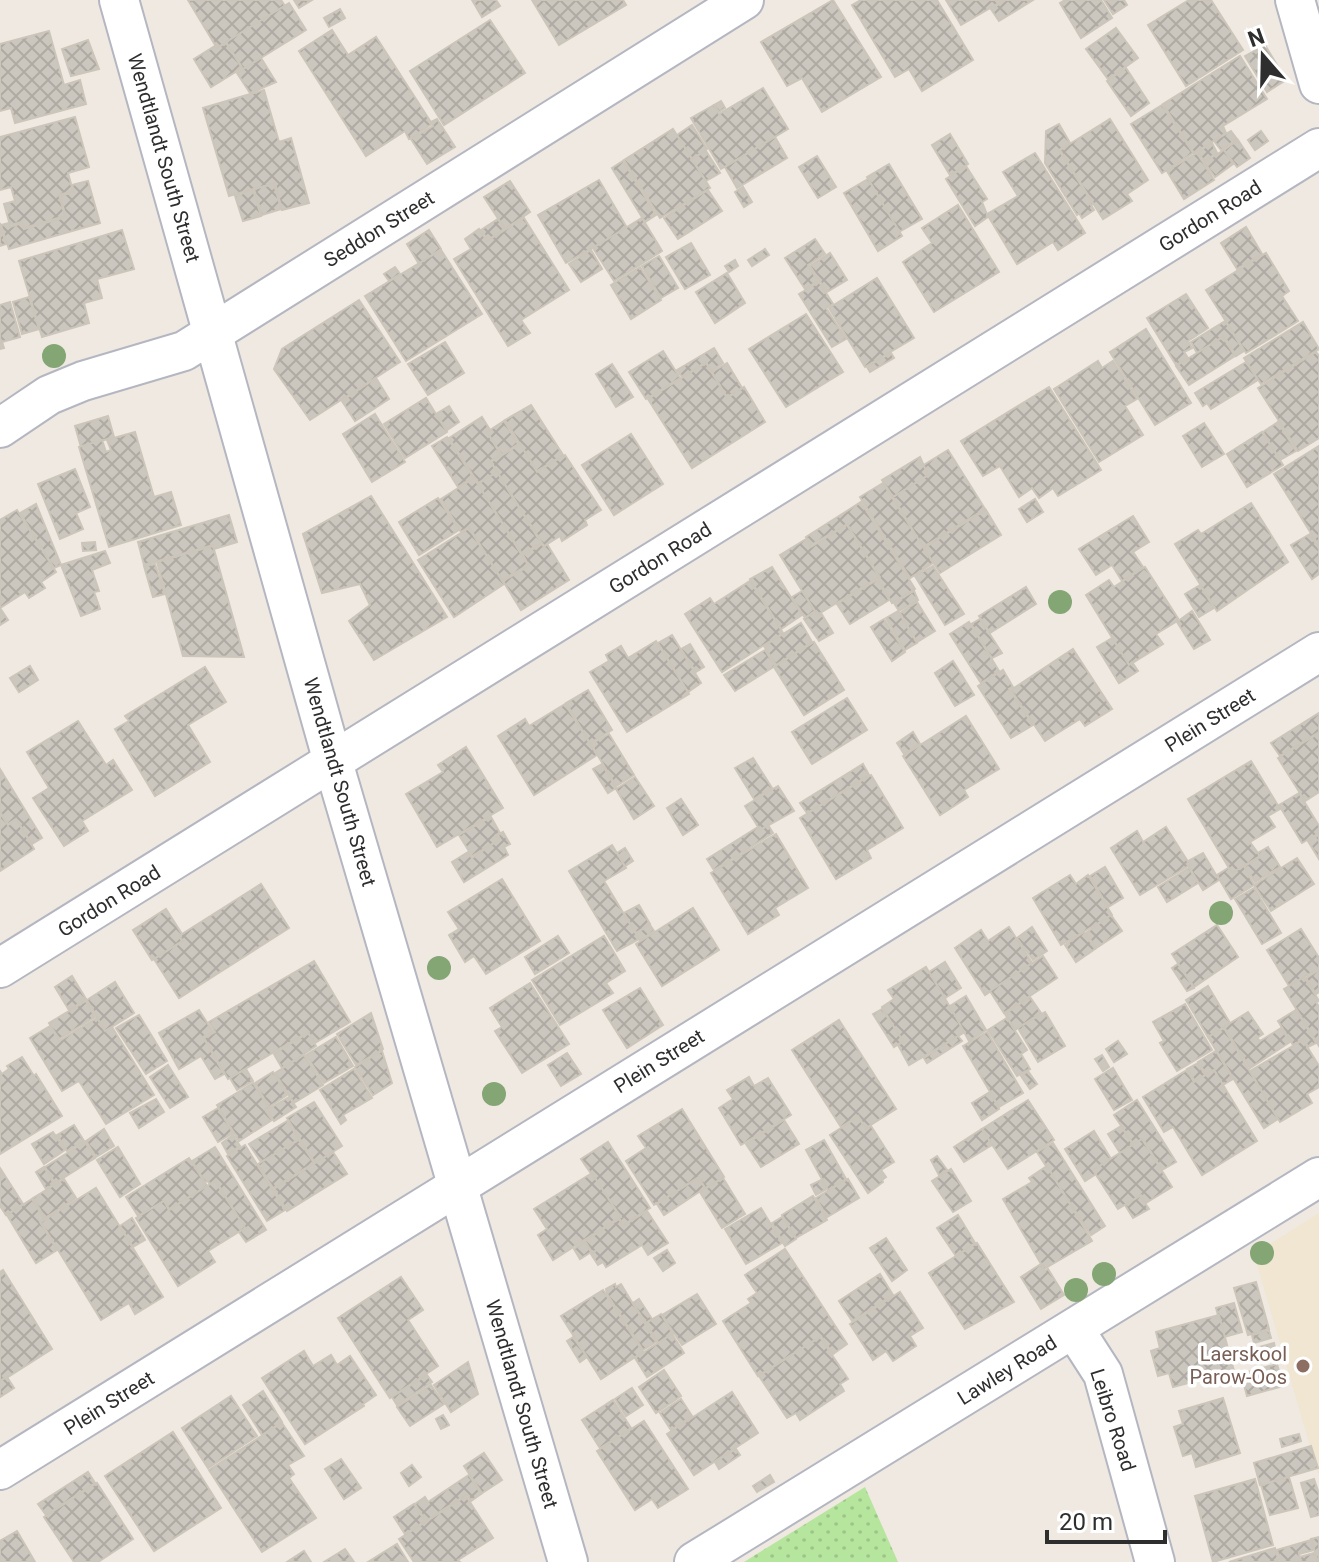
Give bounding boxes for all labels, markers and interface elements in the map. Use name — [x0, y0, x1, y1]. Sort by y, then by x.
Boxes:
north arrow — [1223, 16, 1303, 96]
text: N — [1245, 23, 1268, 52]
street label: Wendtlandt South Street — [123, 51, 205, 265]
street label: Gordon Road — [1154, 175, 1266, 257]
street label: Seddon Street — [320, 186, 438, 272]
street label: Gordon Road — [604, 517, 716, 599]
street label: Wendtlandt South Street — [299, 675, 381, 889]
street label: Plein Street — [1161, 683, 1259, 757]
street label: Gordon Road — [53, 860, 165, 942]
street label: Plein Street — [610, 1024, 708, 1098]
street label: Wendtlandt South Street — [481, 1297, 563, 1511]
street label: Lawley Road — [953, 1330, 1061, 1410]
place label: Laerskool Parow-Oos — [1190, 1342, 1287, 1389]
marker: Laerskool Parow-Oos — [1294, 1357, 1312, 1375]
street label: Plein Street — [60, 1366, 158, 1440]
street label: Leibro Road — [1085, 1366, 1141, 1474]
scale bar — [1047, 1494, 1165, 1544]
text: 20 m — [1059, 1508, 1113, 1536]

